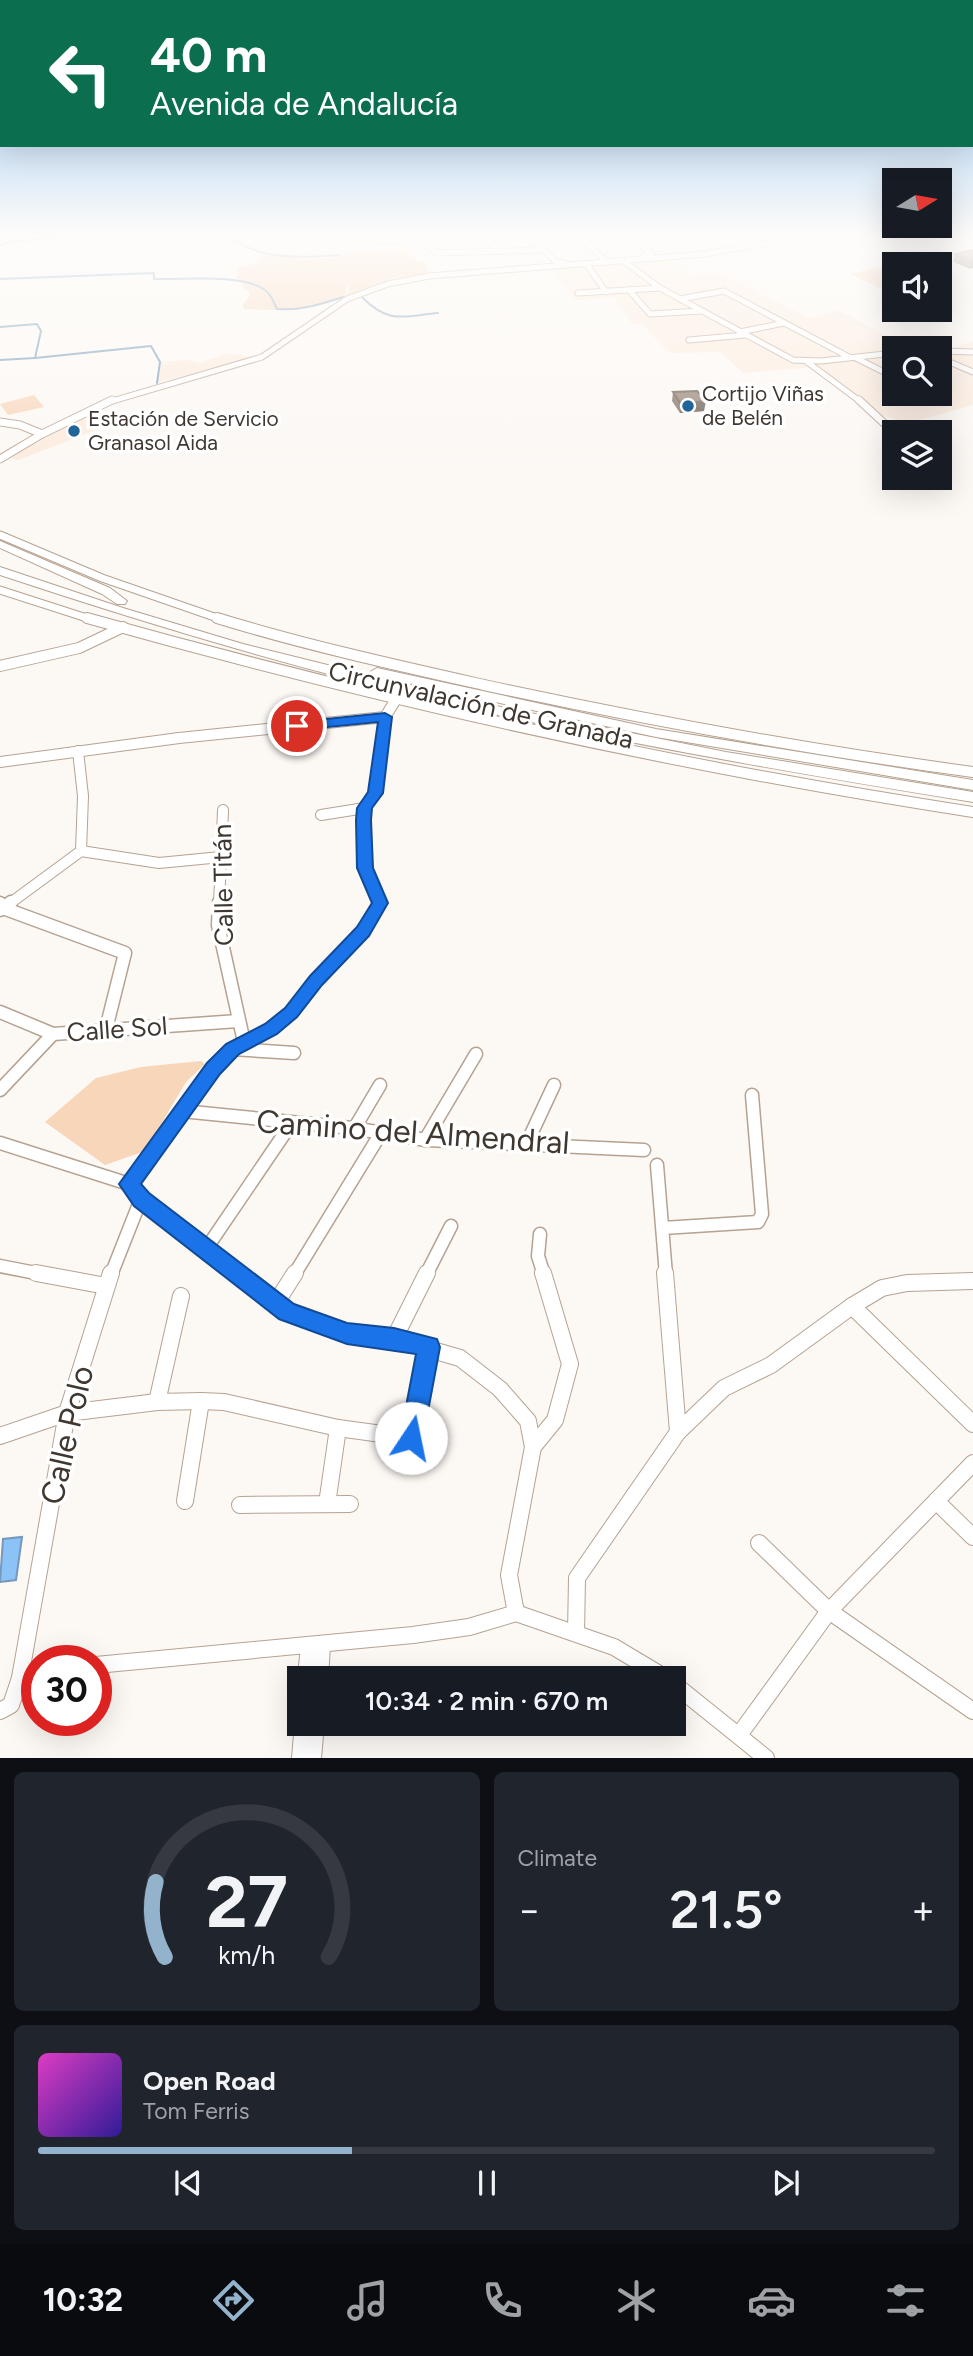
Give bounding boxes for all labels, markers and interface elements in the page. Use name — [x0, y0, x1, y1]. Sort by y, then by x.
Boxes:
text: 40 m — [150, 25, 267, 84]
icon: left — [35, 28, 126, 119]
text: Avenida de Andalucía — [150, 85, 458, 123]
north arrow — [882, 168, 952, 238]
map controls — [882, 168, 952, 490]
button: sound — [882, 252, 952, 322]
button: search — [882, 336, 952, 406]
place label: Cortijo Viñas de Belén — [702, 381, 824, 430]
marker: Cortijo Viñas de Belén — [680, 398, 696, 414]
place label: Estación de Servicio Granasol Aida — [88, 406, 279, 455]
button: layers — [882, 420, 952, 490]
marker: Estación de Servicio Granasol Aida — [66, 423, 82, 439]
street label: Circunvalación de Granada — [325, 654, 637, 756]
pin — [267, 696, 327, 756]
icon: arrive — [278, 707, 316, 745]
street label: Calle Titán — [206, 824, 240, 946]
street label: Calle Sol — [66, 1010, 168, 1048]
street label: Camino del Almendral — [255, 1102, 571, 1162]
street label: Calle Polo — [33, 1362, 101, 1508]
position arrow — [374, 1401, 448, 1475]
speed limit sign: 30 — [21, 1645, 112, 1736]
text: 10:34 · 2 min · 670 m — [365, 1685, 608, 1717]
text: Climate — [518, 1844, 597, 1872]
text: 27 — [205, 1859, 288, 1946]
text: 21.5° — [670, 1879, 783, 1941]
text: − — [518, 1887, 541, 1933]
text: + — [911, 1887, 935, 1933]
text: km/h — [218, 1940, 275, 1970]
text: Open Road — [143, 2065, 276, 2097]
text: Tom Ferris — [143, 2097, 249, 2125]
icon: previous — [169, 2164, 207, 2202]
icon: pause — [468, 2164, 506, 2202]
icon: next — [767, 2164, 805, 2202]
icon: directions — [209, 2276, 258, 2325]
icon: music — [343, 2276, 392, 2325]
icon: phone — [478, 2276, 527, 2325]
icon: climate — [612, 2276, 661, 2325]
icon: car — [747, 2276, 796, 2325]
icon: filters — [881, 2276, 930, 2325]
text: 10:32 — [43, 2281, 123, 2319]

